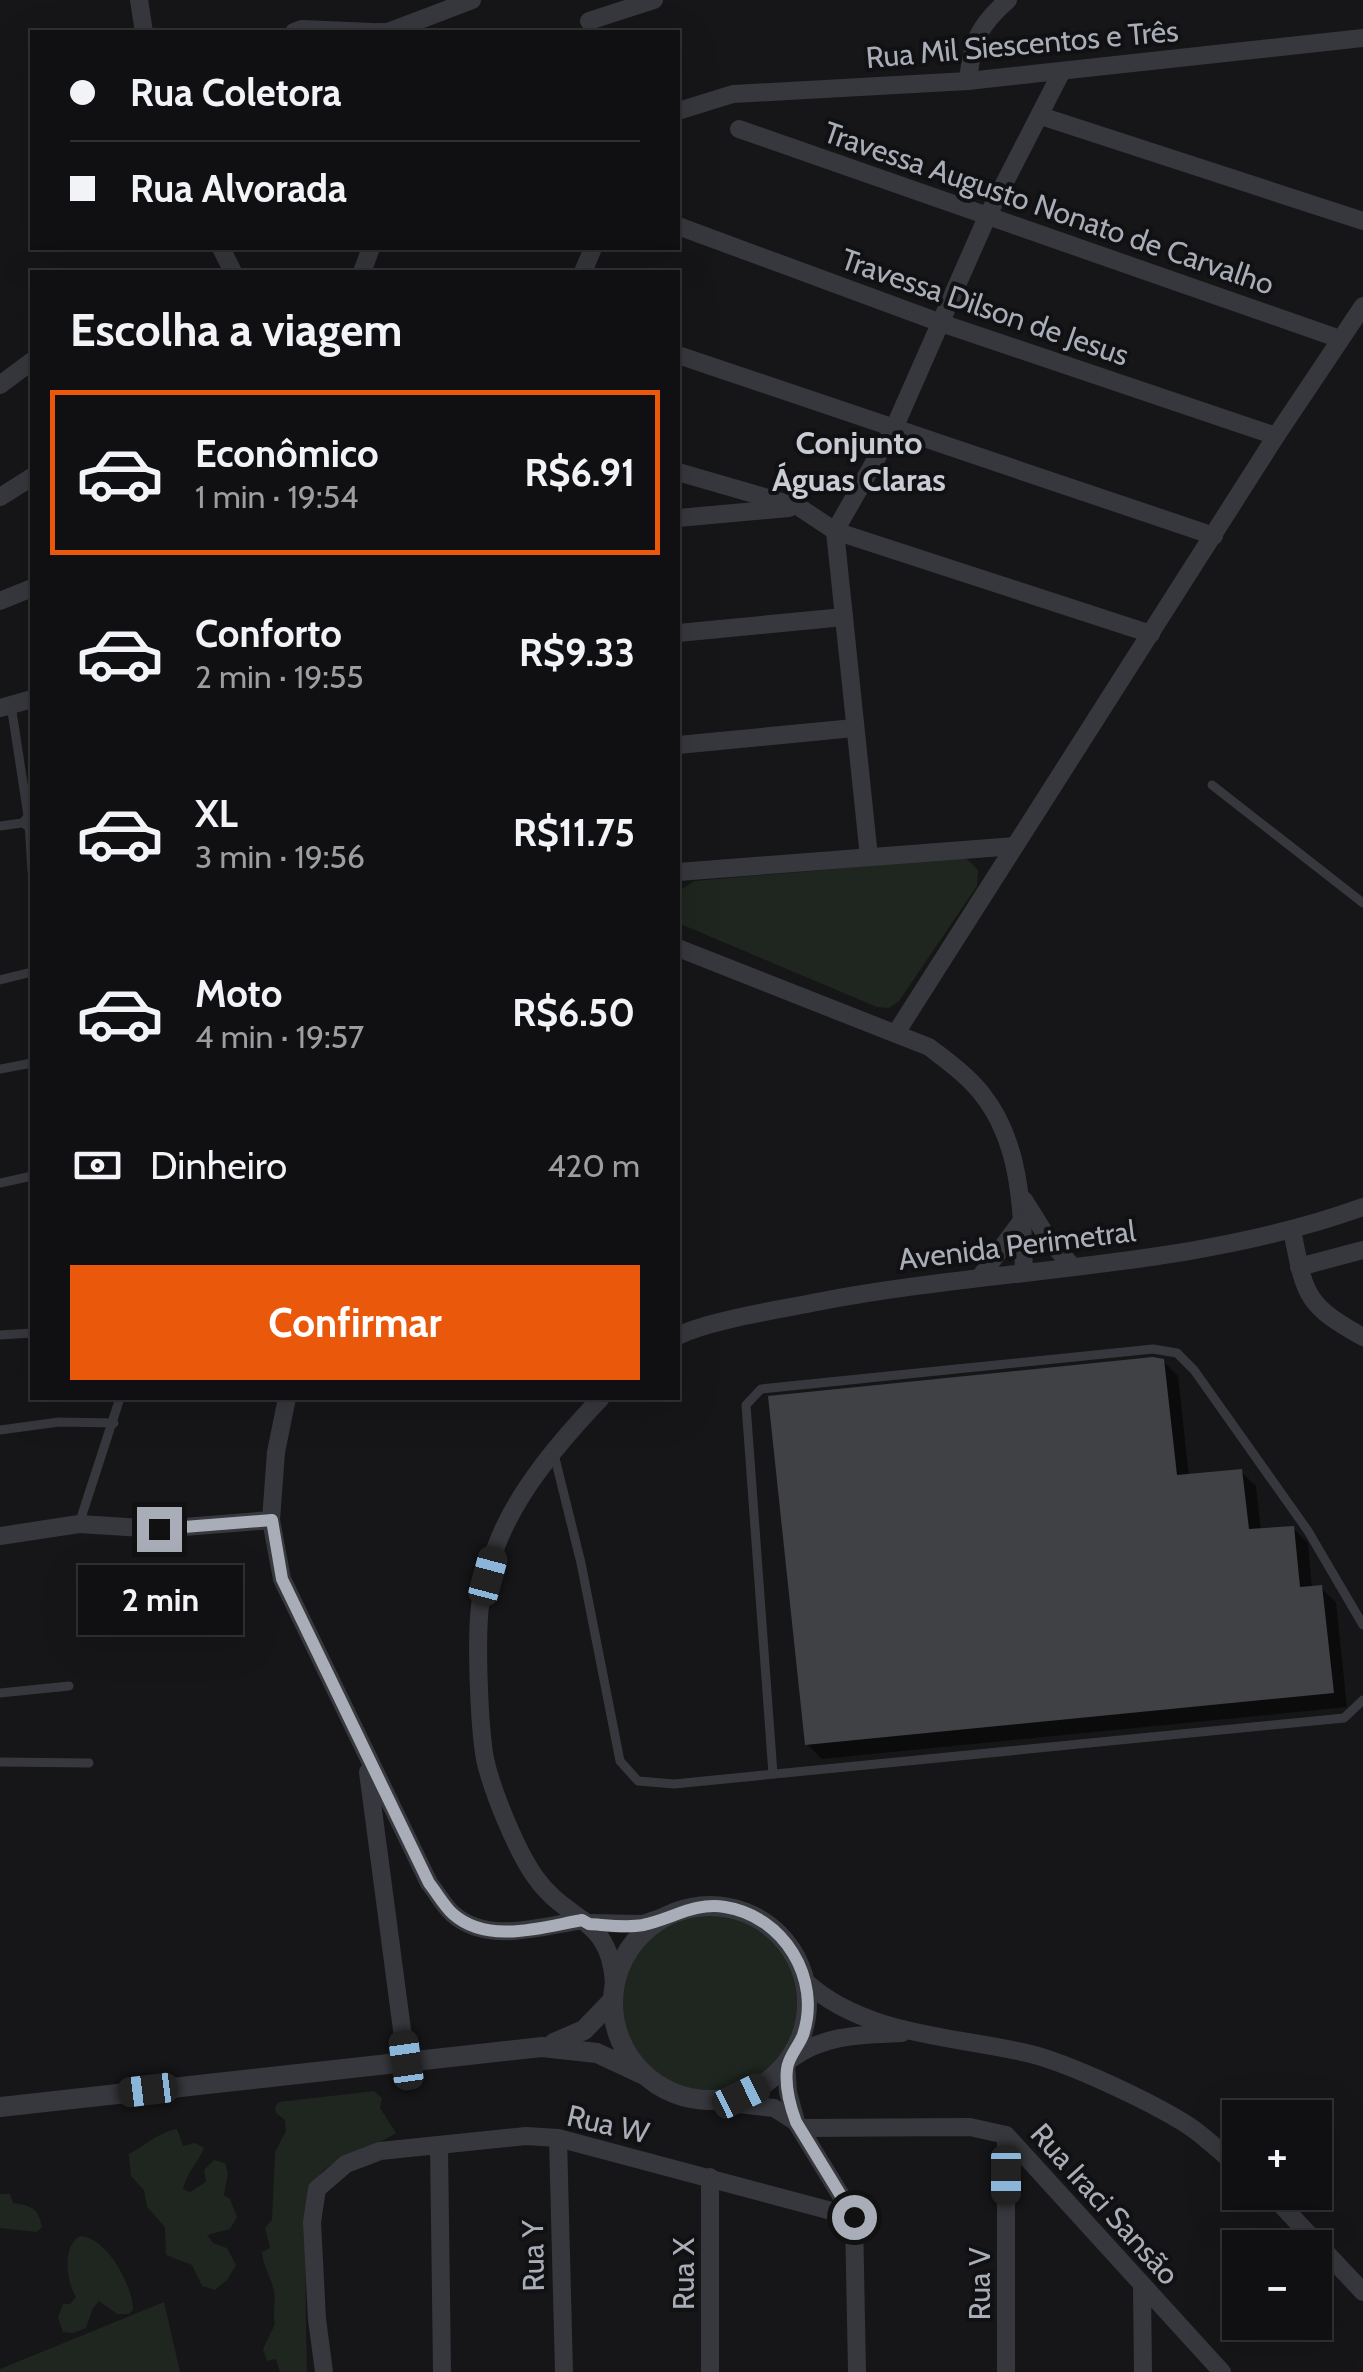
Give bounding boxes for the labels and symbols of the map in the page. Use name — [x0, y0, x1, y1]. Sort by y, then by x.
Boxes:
street label: Rua Mil Siescentos e Três — [864, 12, 1180, 76]
street label: Travessa Augusto Nonato de Carvalho — [819, 113, 1279, 303]
street label: Travessa Dilson de Jesus — [836, 240, 1134, 374]
district label: Conjunto Águas Claras — [772, 423, 946, 499]
street label: Avenida Perimetral — [896, 1212, 1138, 1278]
route end — [137, 1507, 182, 1552]
car — [466, 1543, 510, 1609]
callout: 2 min — [76, 1564, 242, 1634]
car — [387, 2028, 425, 2092]
car — [707, 2069, 775, 2123]
car — [116, 2071, 180, 2109]
street label: Rua W — [563, 2097, 653, 2151]
street label: Rua Iraci Sansão — [1023, 2116, 1187, 2292]
car — [991, 2145, 1021, 2205]
route start — [832, 2195, 877, 2240]
street label: Rua Y — [514, 2219, 552, 2292]
street label: Rua X — [665, 2238, 702, 2310]
street label: Rua V — [961, 2247, 998, 2320]

